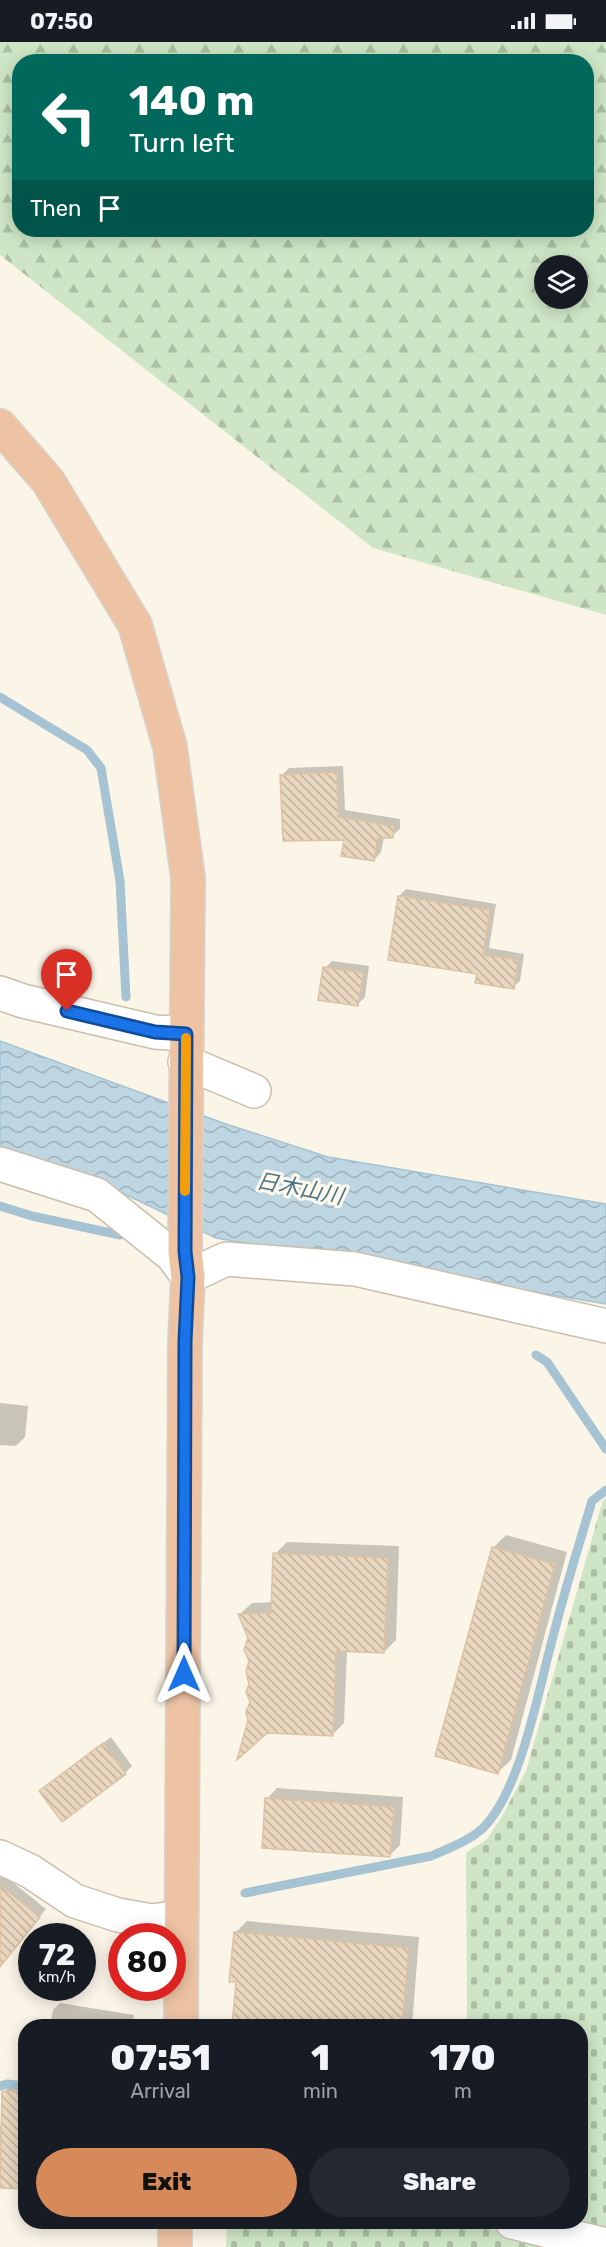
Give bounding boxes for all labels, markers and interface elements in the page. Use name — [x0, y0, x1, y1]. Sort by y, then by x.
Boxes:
text: 07:50 — [30, 8, 93, 35]
text: 140 m — [129, 76, 255, 126]
icon: left — [30, 78, 108, 156]
text: Turn left — [129, 127, 234, 159]
icon: arrive — [93, 192, 126, 225]
text: Then — [30, 195, 81, 222]
map controls — [534, 255, 588, 309]
button: layers — [534, 255, 588, 309]
pin — [41, 949, 92, 1011]
icon: arrive — [50, 958, 83, 991]
water label: 日木山川 — [254, 1167, 348, 1211]
position arrow — [152, 1642, 216, 1706]
speed limit sign: 80 — [108, 1923, 186, 2001]
text: 72 — [39, 1937, 75, 1973]
text: km/h — [38, 1968, 76, 1986]
text: 07:51 — [110, 2036, 211, 2079]
text: 1 — [311, 2036, 330, 2079]
text: 170 — [430, 2036, 496, 2079]
text: Arrival — [131, 2079, 191, 2103]
text: min — [303, 2079, 338, 2103]
text: m — [454, 2079, 472, 2103]
button: Exit — [36, 2148, 297, 2217]
button: Share — [309, 2148, 570, 2217]

